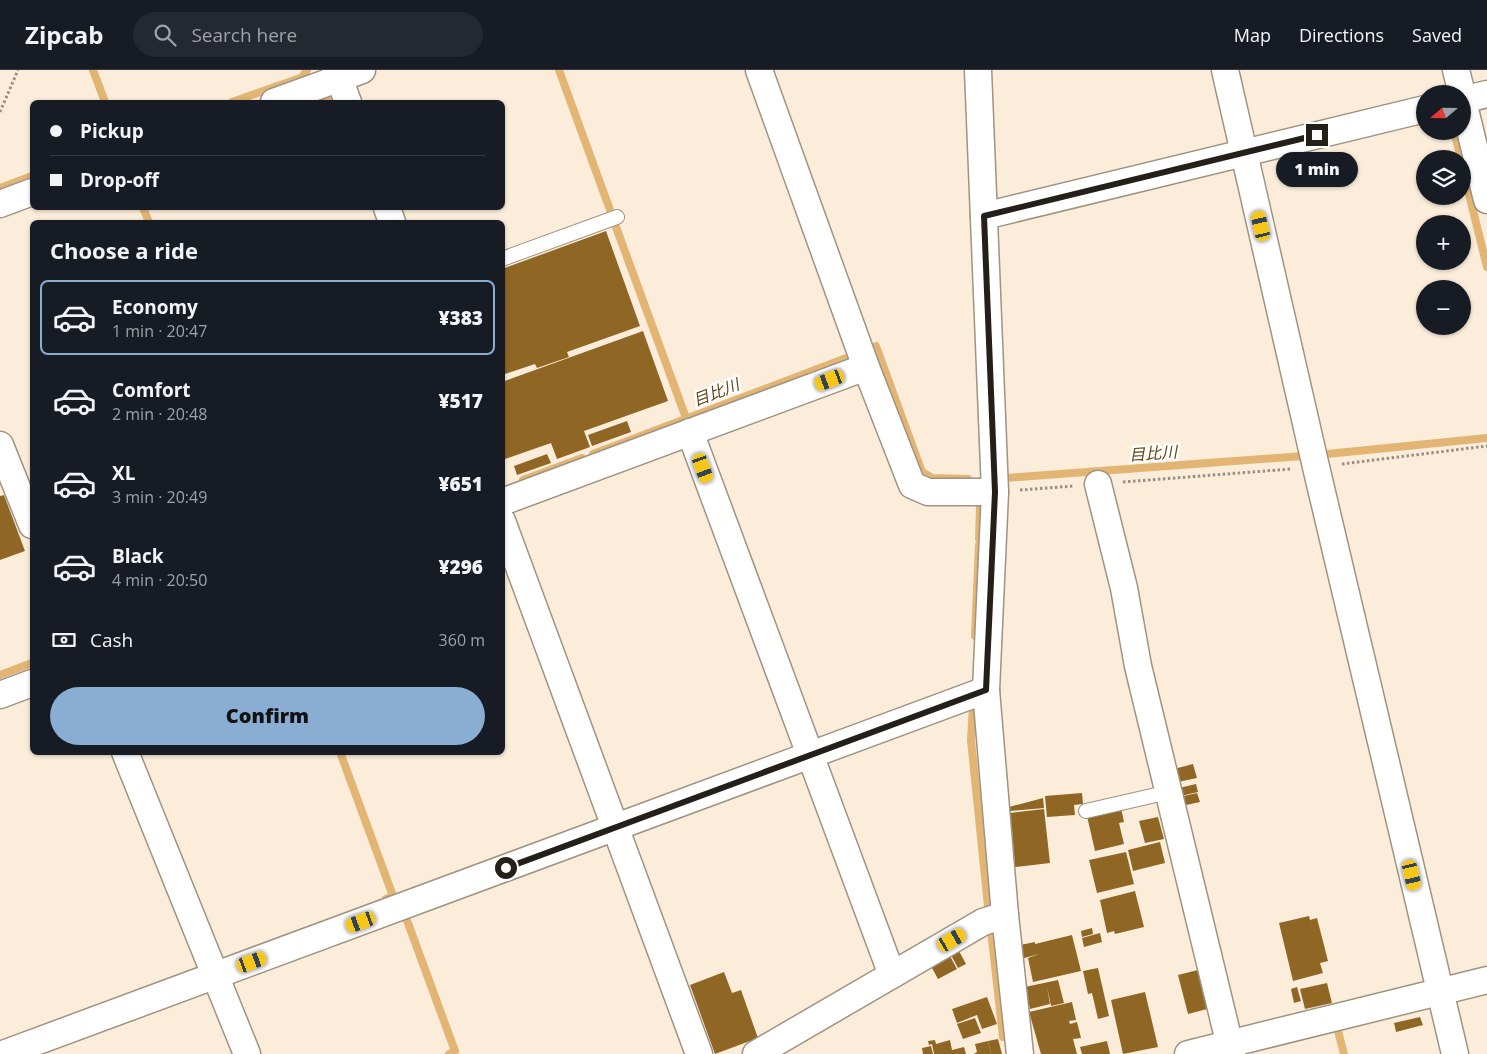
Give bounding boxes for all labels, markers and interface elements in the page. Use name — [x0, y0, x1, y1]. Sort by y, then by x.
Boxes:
search box — [133, 12, 483, 57]
text: Zipcab — [25, 18, 103, 51]
icon: search — [151, 21, 179, 49]
text: Search here — [191, 22, 297, 48]
text: Map — [1234, 23, 1271, 47]
text: Directions — [1299, 23, 1384, 47]
text: Saved — [1412, 23, 1462, 47]
north arrow — [1416, 85, 1471, 140]
map controls — [1416, 85, 1471, 335]
text: Pickup — [80, 118, 144, 144]
route end — [1306, 124, 1328, 146]
button: layers — [1416, 150, 1471, 205]
callout: 1 min — [1276, 152, 1358, 188]
text: 1 min — [1294, 158, 1340, 180]
text: Drop-off — [80, 167, 159, 193]
car — [1250, 210, 1271, 242]
button: + — [1416, 215, 1471, 270]
text: Choose a ride — [50, 235, 198, 265]
button: − — [1416, 280, 1471, 335]
text: Economy — [112, 294, 198, 320]
icon: car — [52, 295, 97, 340]
text: ¥383 — [438, 305, 483, 331]
text: 1 min · 20:47 — [112, 320, 207, 342]
car — [813, 368, 846, 392]
water label: 目比川 — [690, 372, 744, 411]
text: Comfort — [112, 377, 191, 403]
icon: car — [52, 378, 97, 423]
text: ¥517 — [438, 388, 483, 414]
text: 2 min · 20:48 — [112, 403, 207, 425]
water label: 目比川 — [1128, 440, 1180, 466]
car — [690, 451, 715, 485]
text: XL — [112, 460, 135, 486]
icon: car — [52, 461, 97, 506]
text: ¥651 — [438, 471, 483, 497]
text: 3 min · 20:49 — [112, 486, 207, 508]
text: Black — [112, 543, 164, 569]
icon: car — [52, 544, 97, 589]
text: ¥296 — [438, 554, 483, 580]
text: 4 min · 20:50 — [112, 569, 207, 591]
icon: cash — [50, 626, 78, 654]
text: Cash — [90, 627, 133, 653]
text: 360 m — [439, 629, 485, 651]
button: Confirm — [50, 687, 485, 745]
route start — [495, 857, 517, 879]
car — [1401, 859, 1422, 891]
car — [344, 910, 377, 934]
car — [935, 926, 968, 954]
car — [235, 950, 268, 974]

